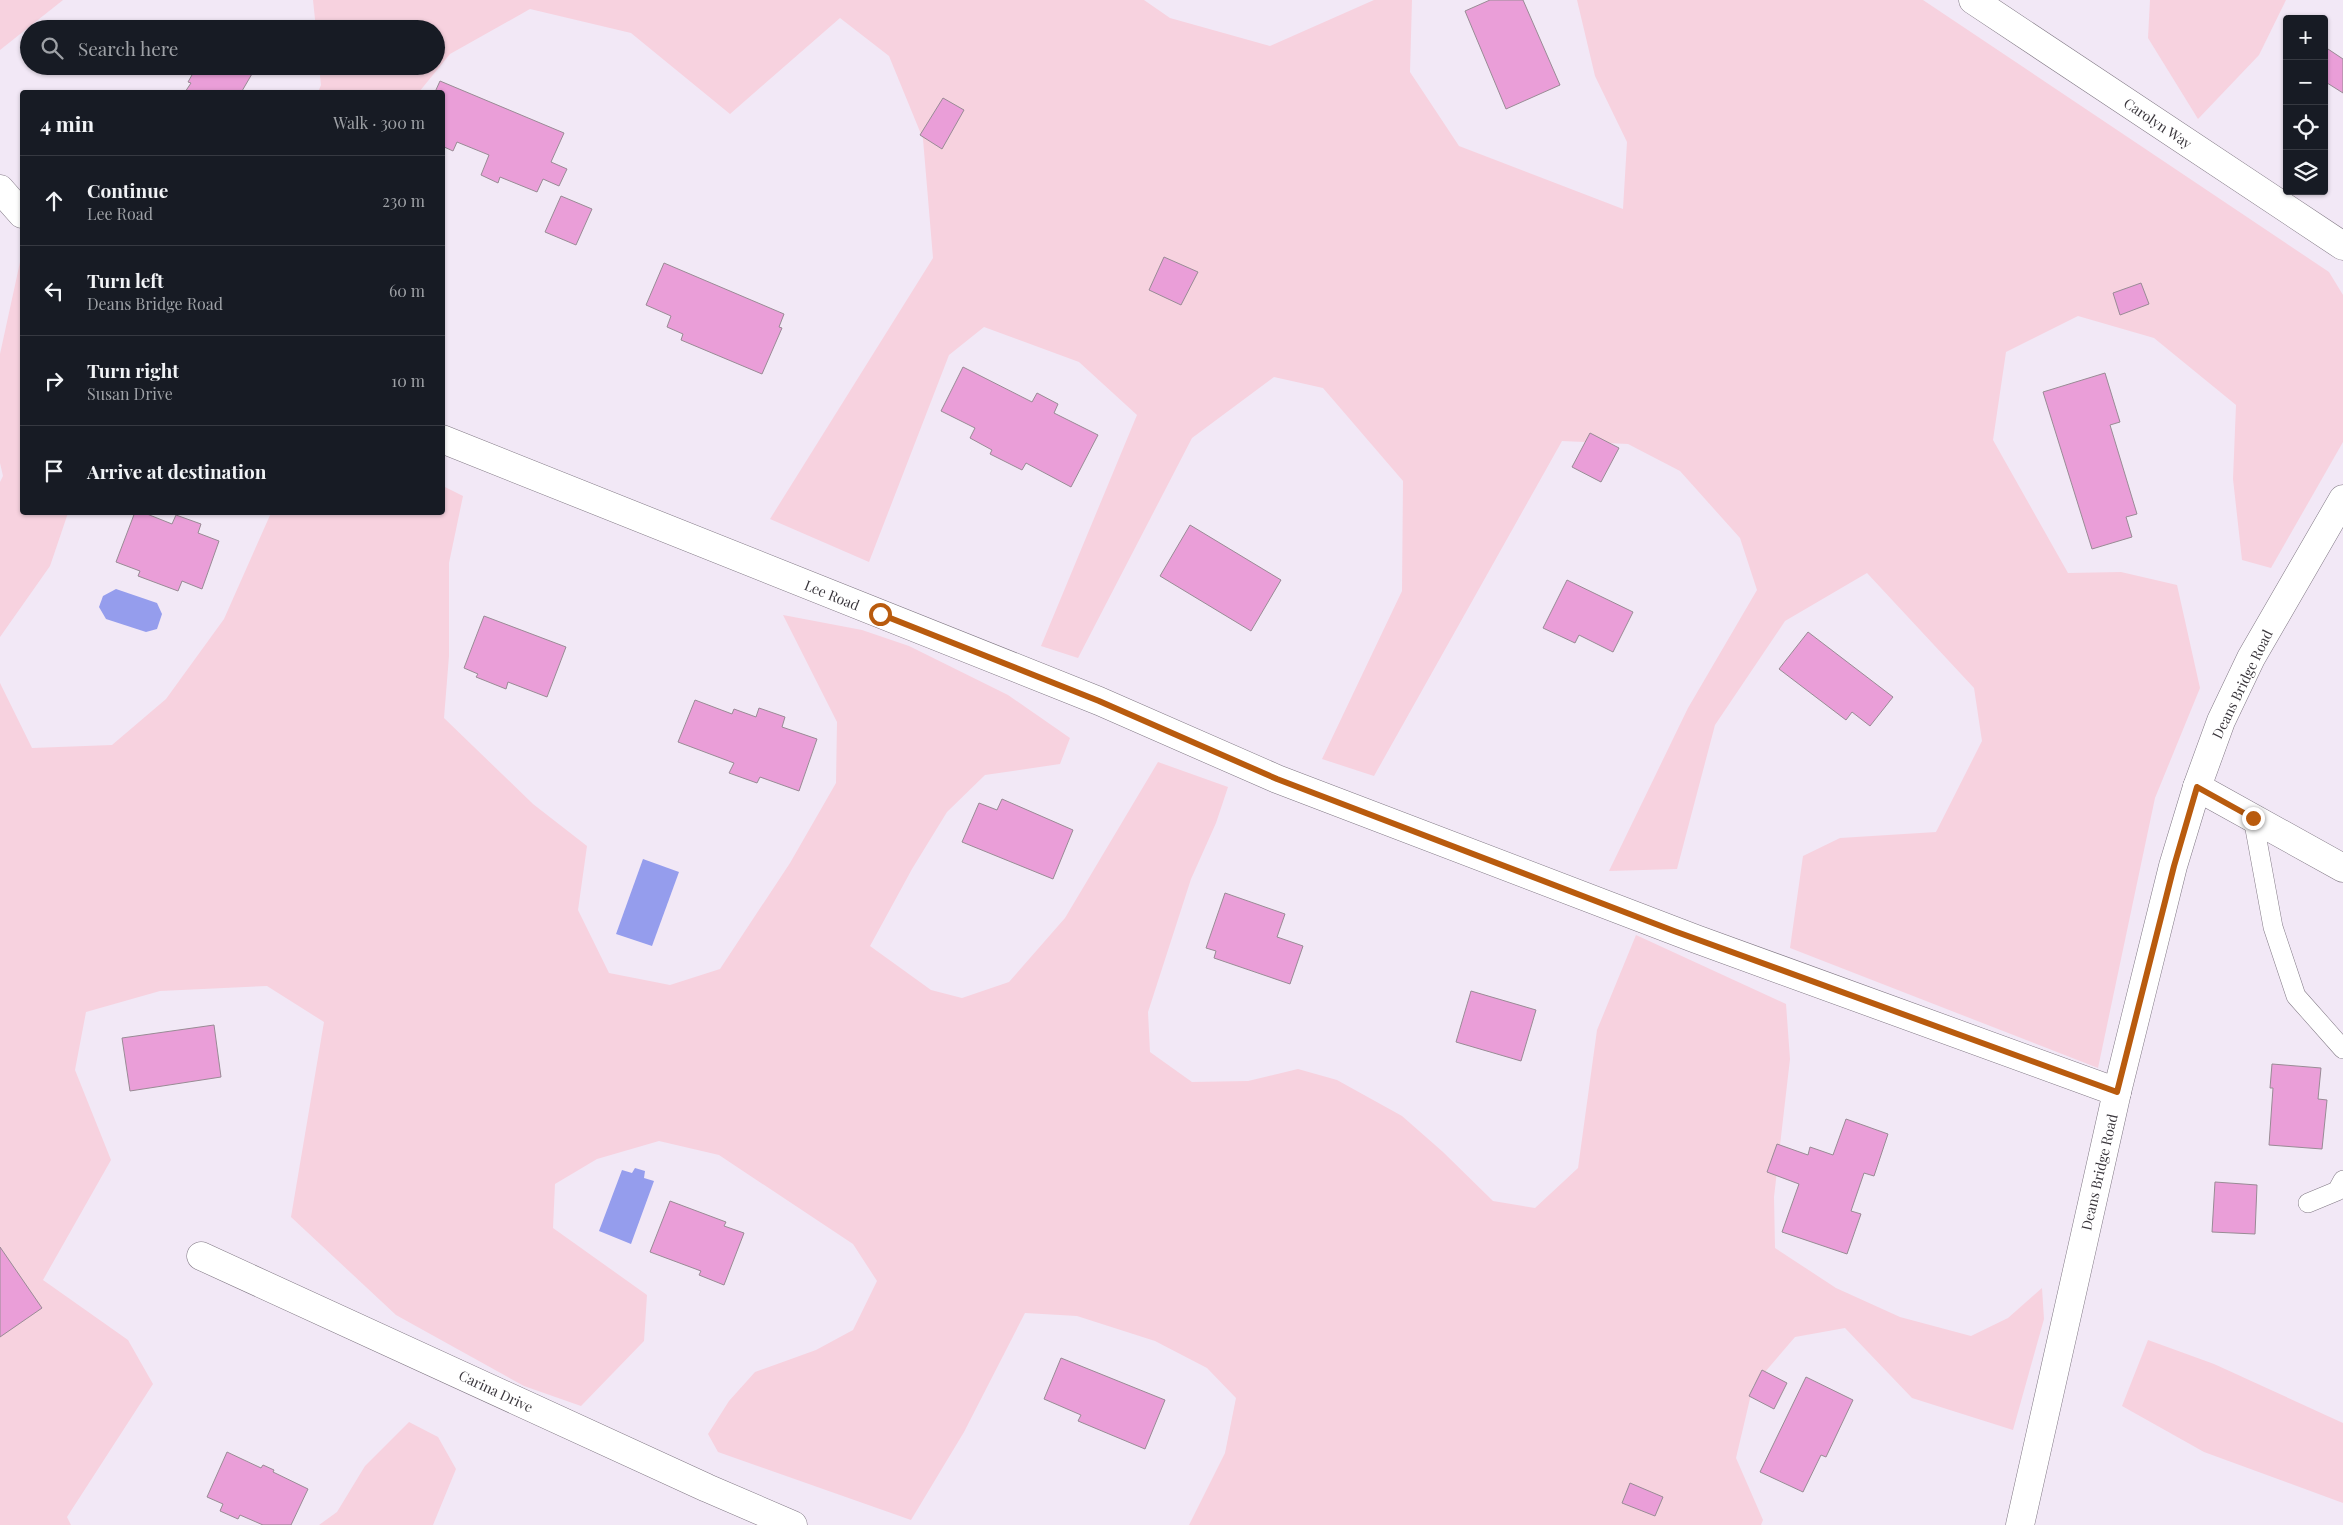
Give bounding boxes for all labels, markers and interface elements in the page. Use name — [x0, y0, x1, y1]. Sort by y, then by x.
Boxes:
map controls — [2283, 15, 2328, 195]
button: + — [2283, 15, 2328, 60]
search box — [20, 20, 445, 75]
icon: search — [38, 34, 66, 62]
text: Search here — [78, 35, 178, 61]
button: − — [2283, 60, 2328, 105]
street label: Carolyn Way — [2120, 93, 2196, 153]
button: locate — [2283, 105, 2328, 150]
text: 4 min — [40, 109, 94, 137]
text: Walk · 300 m — [333, 112, 425, 133]
button: layers — [2283, 150, 2328, 195]
text: Continue — [87, 177, 168, 203]
icon: ahead — [40, 187, 68, 215]
text: 230 m — [382, 190, 425, 211]
text: Lee Road — [87, 203, 153, 224]
text: Turn left — [87, 267, 164, 293]
icon: left — [40, 277, 68, 305]
text: 60 m — [389, 280, 425, 301]
text: Deans Bridge Road — [87, 293, 223, 314]
text: Turn right — [87, 357, 179, 383]
icon: right — [40, 367, 68, 395]
text: 10 m — [391, 370, 425, 391]
text: Susan Drive — [87, 383, 173, 404]
icon: arrive — [40, 457, 68, 485]
text: Arrive at destination — [87, 458, 267, 484]
street label: Lee Road — [802, 575, 862, 615]
route start — [869, 603, 892, 626]
street label: Deans Bridge Road — [2207, 626, 2277, 742]
route end — [2242, 807, 2265, 830]
street label: Deans Bridge Road — [2076, 1112, 2122, 1232]
street label: Carina Drive — [456, 1366, 536, 1416]

